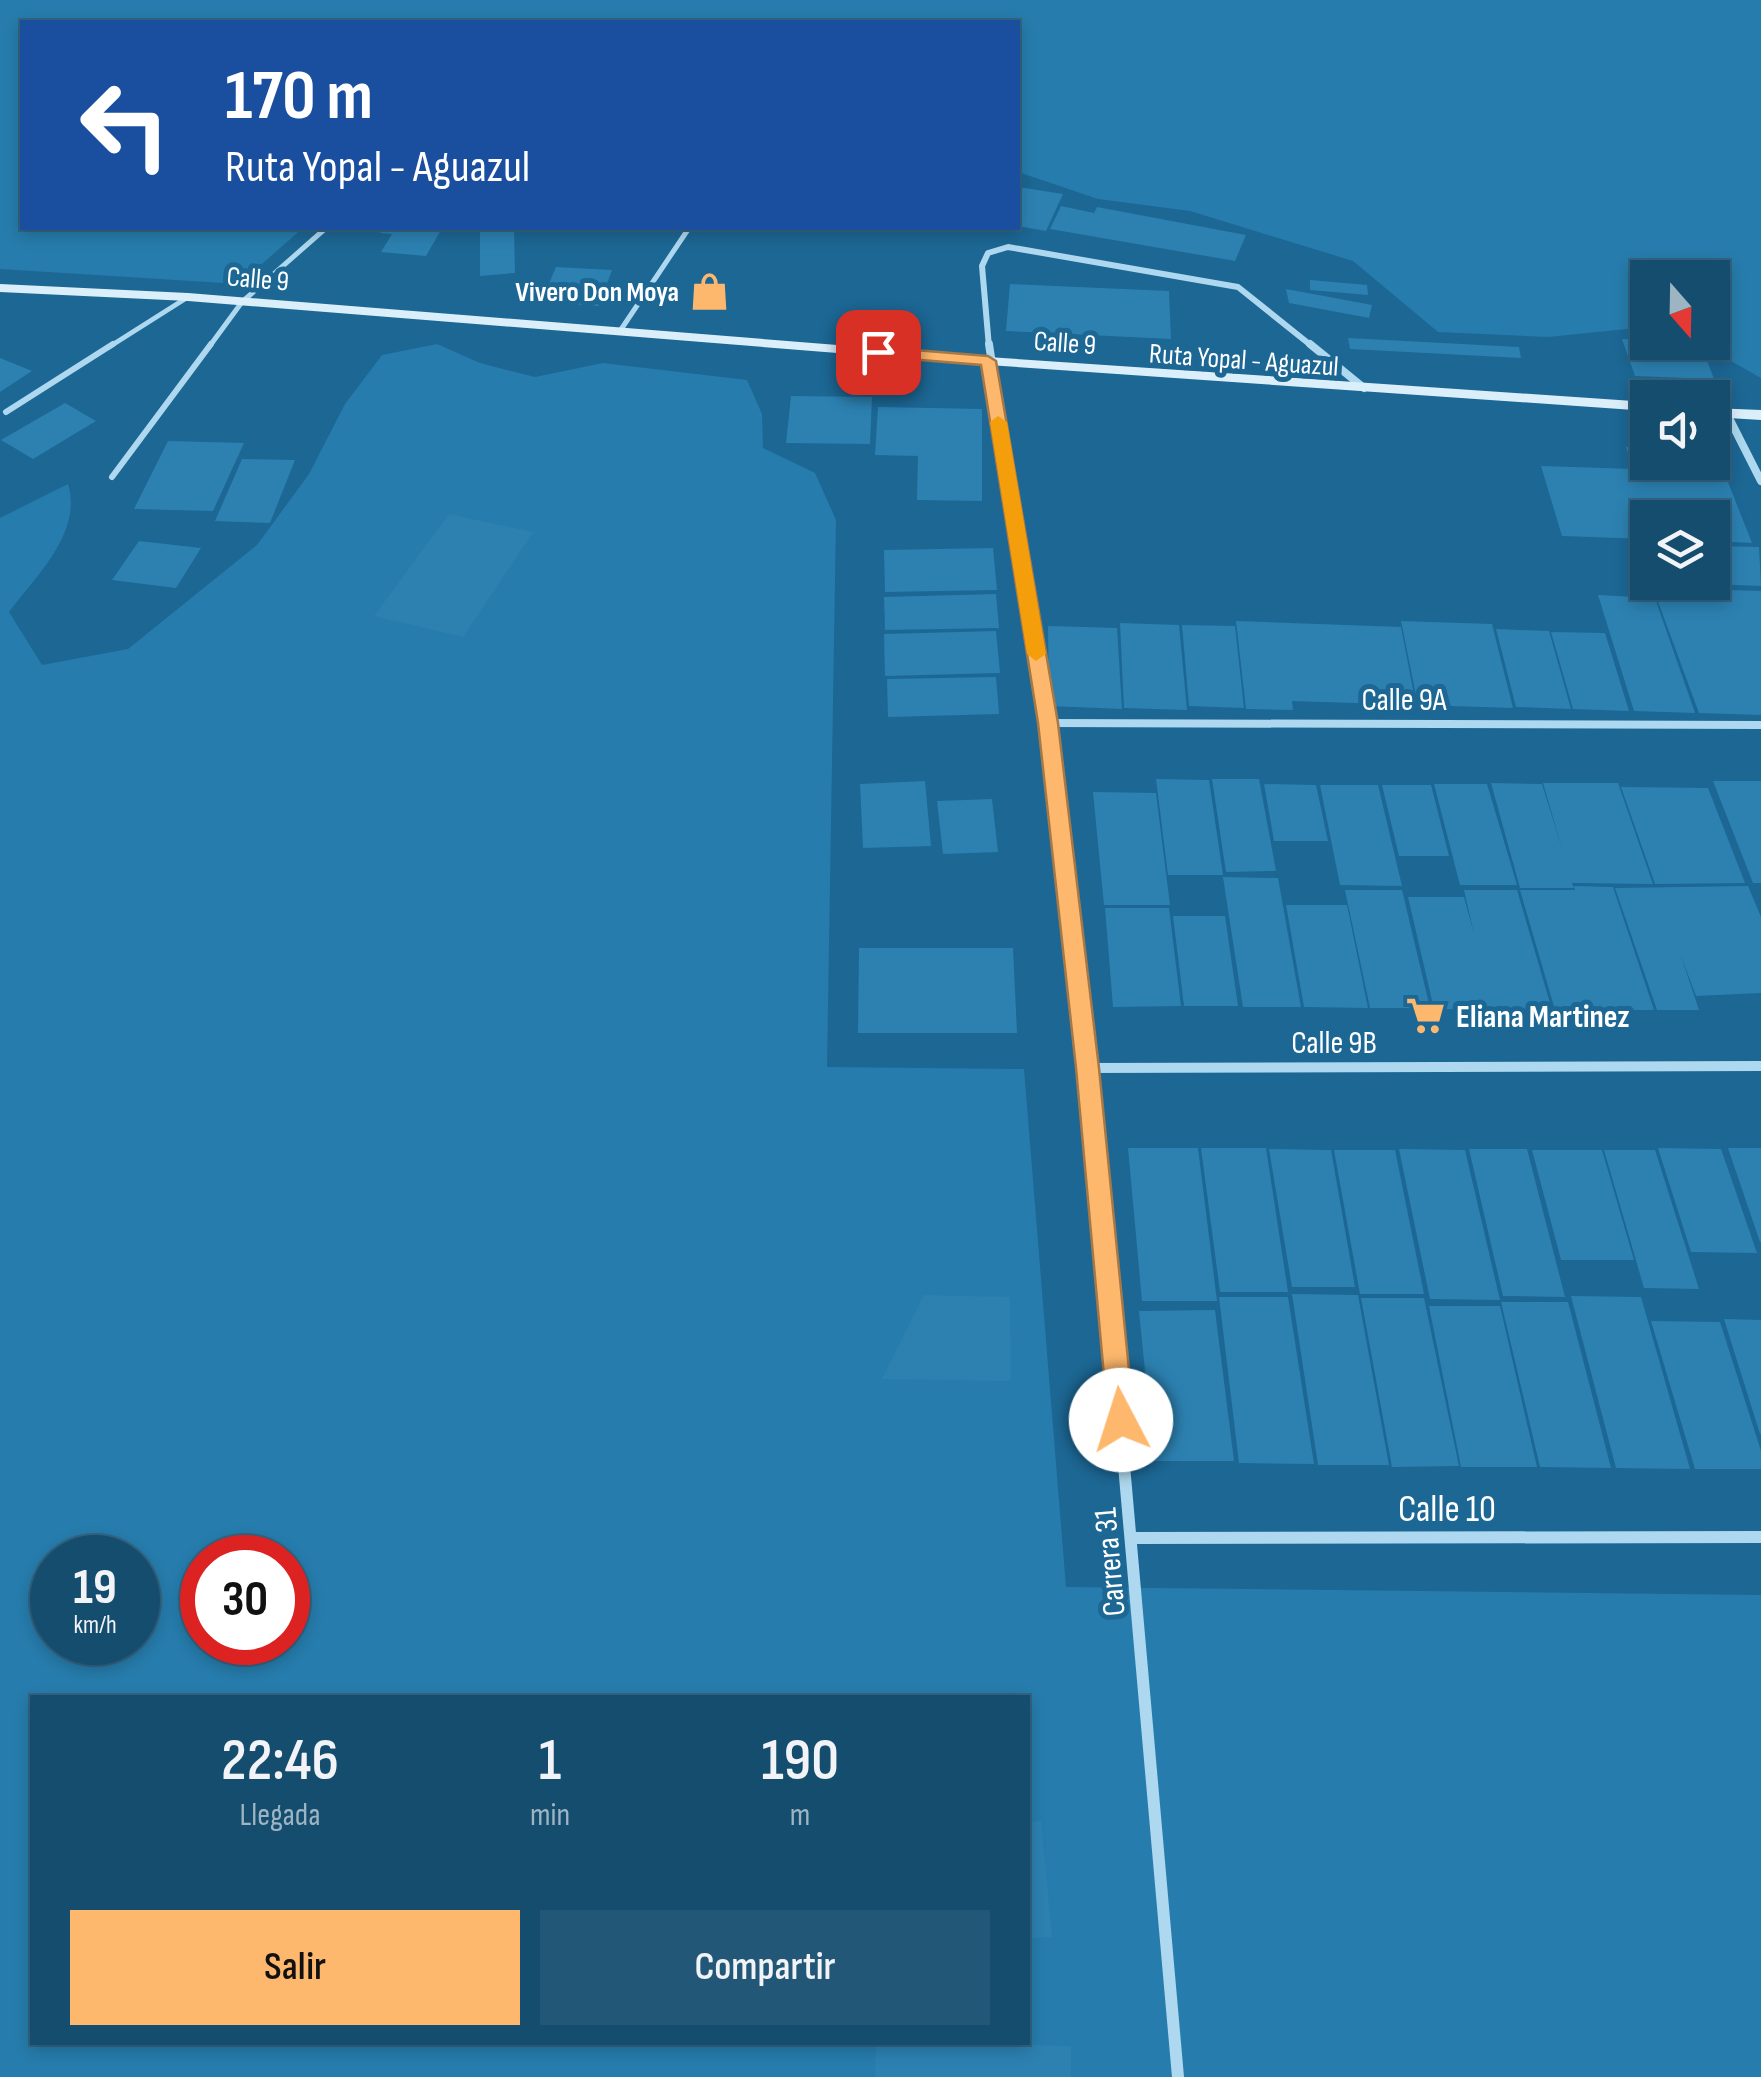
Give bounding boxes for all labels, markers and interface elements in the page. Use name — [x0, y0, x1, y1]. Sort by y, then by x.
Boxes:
text: 170 m — [225, 55, 373, 139]
icon: left — [60, 60, 190, 190]
text: Ruta Yopal - Aguazul — [225, 140, 530, 195]
street label: Calle 9 — [225, 260, 290, 299]
north arrow — [1630, 260, 1730, 360]
map controls — [1630, 260, 1730, 600]
shop icon: Vivero Don Moya — [688, 270, 730, 312]
place label: Vivero Don Moya — [515, 276, 679, 309]
pin — [836, 310, 921, 395]
icon: arrive — [851, 325, 906, 380]
street label: Calle 9 — [1033, 325, 1097, 362]
street label: Ruta Yopal - Aguazul — [1148, 337, 1340, 384]
button: sound — [1630, 380, 1730, 480]
button: layers — [1630, 500, 1730, 600]
street label: Calle 9A — [1361, 681, 1447, 720]
supermarket icon: Eliana Martinez — [1405, 995, 1447, 1037]
place label: Eliana Martinez — [1456, 998, 1630, 1037]
street label: Calle 9B — [1291, 1024, 1377, 1063]
position arrow — [1069, 1368, 1173, 1472]
street label: Calle 10 — [1398, 1487, 1496, 1532]
street label: Carrera 31 — [1086, 1506, 1135, 1618]
speed limit sign: 30 — [180, 1535, 310, 1665]
text: 19 — [73, 1558, 117, 1618]
text: km/h — [73, 1610, 117, 1641]
text: 22:46 — [221, 1725, 339, 1797]
text: 1 — [539, 1725, 561, 1797]
text: 190 — [761, 1725, 839, 1797]
text: Llegada — [239, 1796, 320, 1835]
text: min — [530, 1796, 570, 1835]
text: m — [790, 1796, 810, 1835]
button: Salir — [70, 1910, 520, 2025]
button: Compartir — [540, 1910, 990, 2025]

